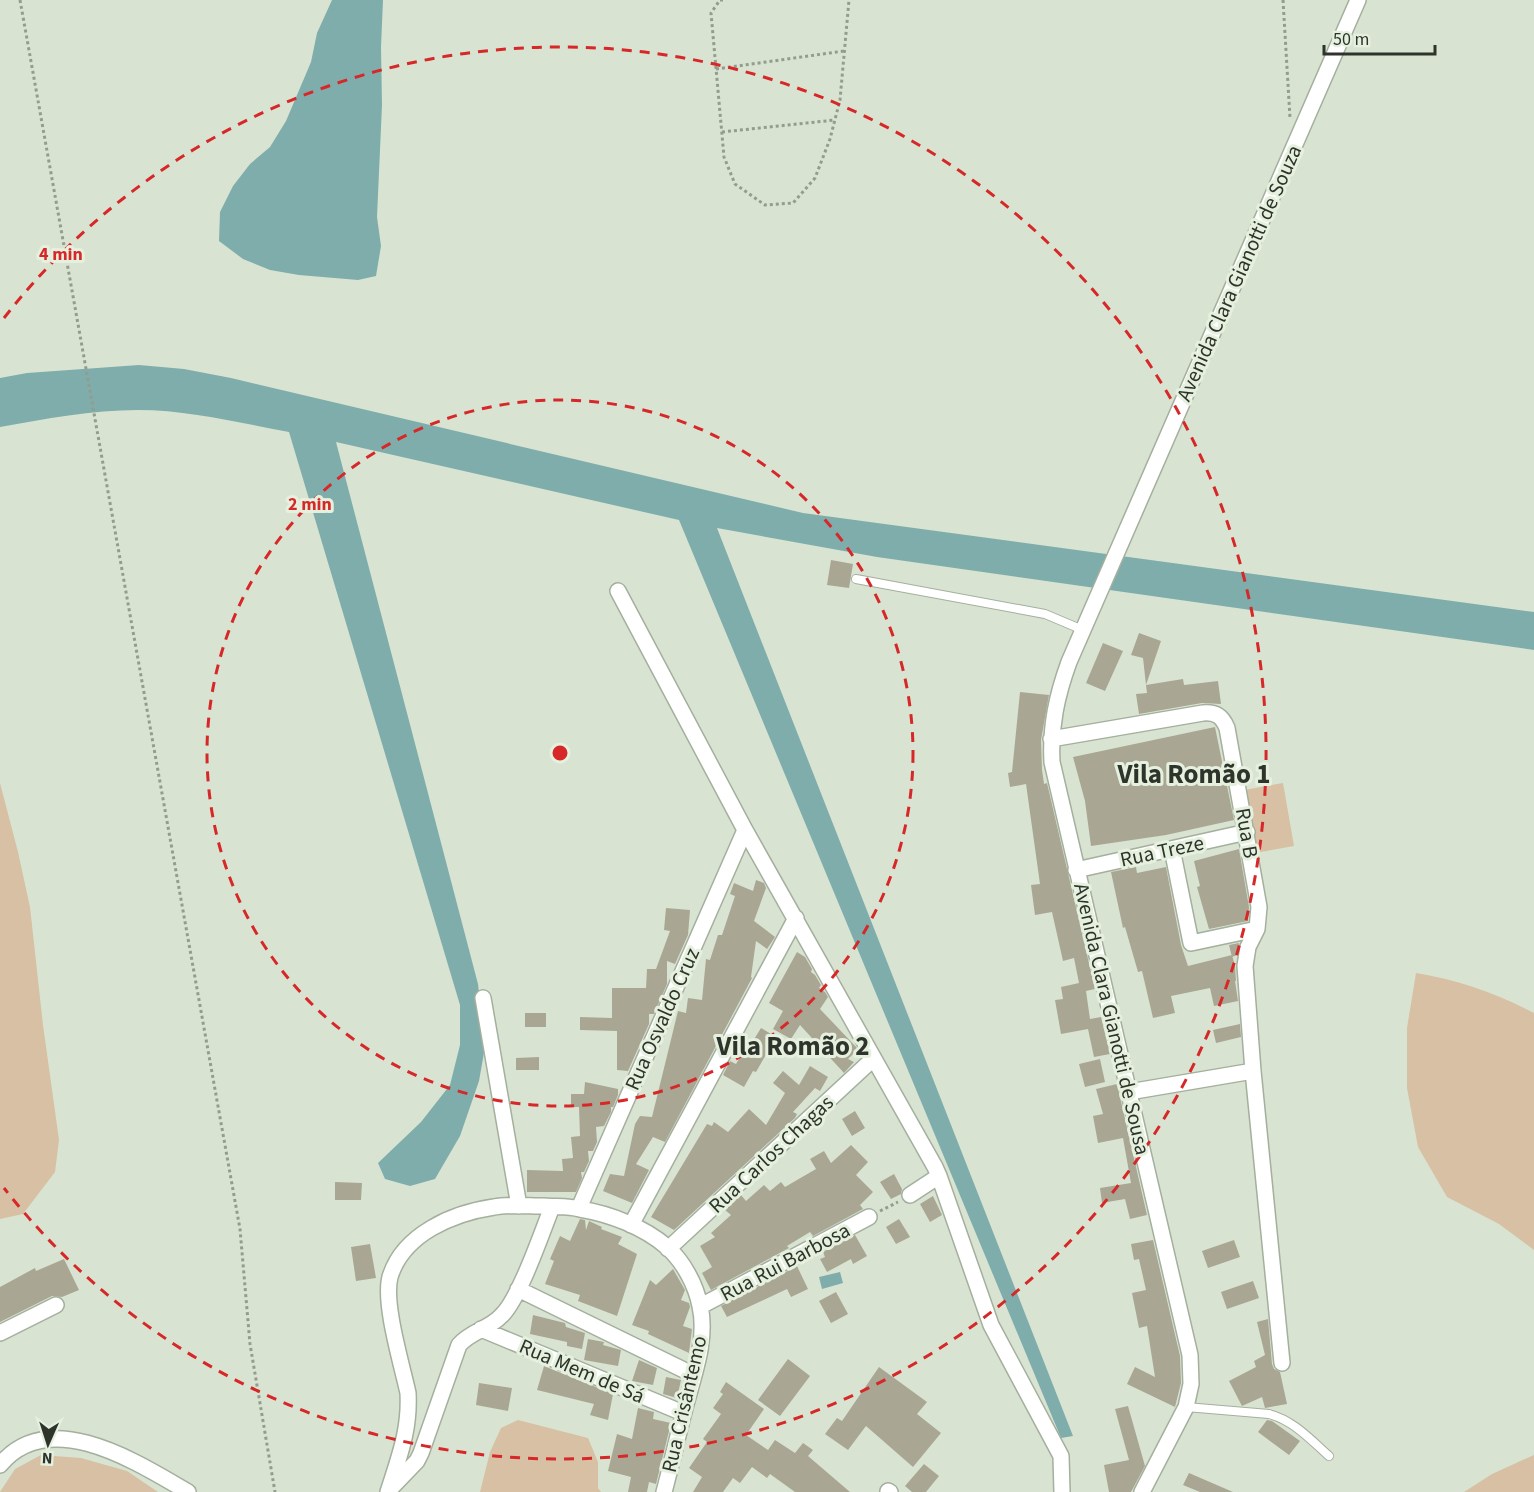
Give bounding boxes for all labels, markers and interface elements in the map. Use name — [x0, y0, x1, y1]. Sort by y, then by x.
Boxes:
scale bar — [1324, 18, 1435, 56]
text: 50 m — [1333, 27, 1369, 52]
street label: Avenida Clara Gianotti de Souza — [1169, 140, 1309, 406]
text: 4 min — [39, 242, 83, 267]
text: 2 min — [288, 492, 332, 517]
centre of rings — [550, 743, 570, 763]
district label: Vila Romão 1 — [1116, 755, 1271, 794]
street label: Rua B — [1228, 806, 1266, 860]
street label: Rua Treze — [1117, 827, 1207, 875]
street label: Avenida Clara Gianotti de Sousa — [1066, 880, 1158, 1158]
street label: Rua Osvaldo Cruz — [617, 943, 707, 1095]
district label: Vila Romão 2 — [715, 1027, 870, 1066]
street label: Rua Carlos Chagas — [702, 1088, 840, 1220]
street label: Rua Rui Barbosa — [715, 1215, 855, 1309]
street label: Rua Mem de Sá — [515, 1331, 649, 1411]
street label: Rua Crisântemo — [654, 1333, 714, 1475]
north arrow — [18, 1414, 78, 1474]
text: N — [41, 1447, 53, 1469]

